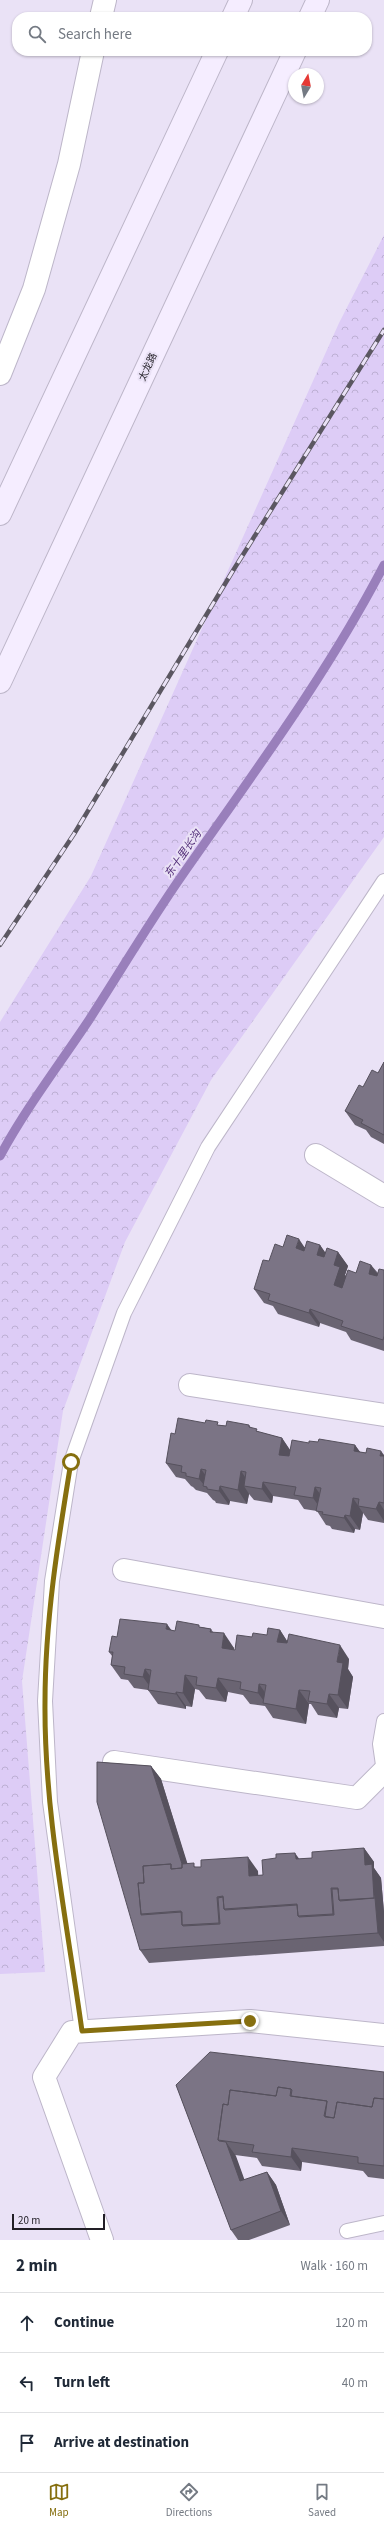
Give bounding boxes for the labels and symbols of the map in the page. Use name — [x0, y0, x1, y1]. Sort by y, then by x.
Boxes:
north arrow — [288, 68, 324, 104]
street label: 太龙路 — [135, 350, 161, 384]
water label: 东十里长沟 — [161, 826, 205, 881]
route start — [62, 1453, 80, 1471]
route end — [241, 2012, 259, 2030]
scale bar — [12, 2212, 105, 2231]

